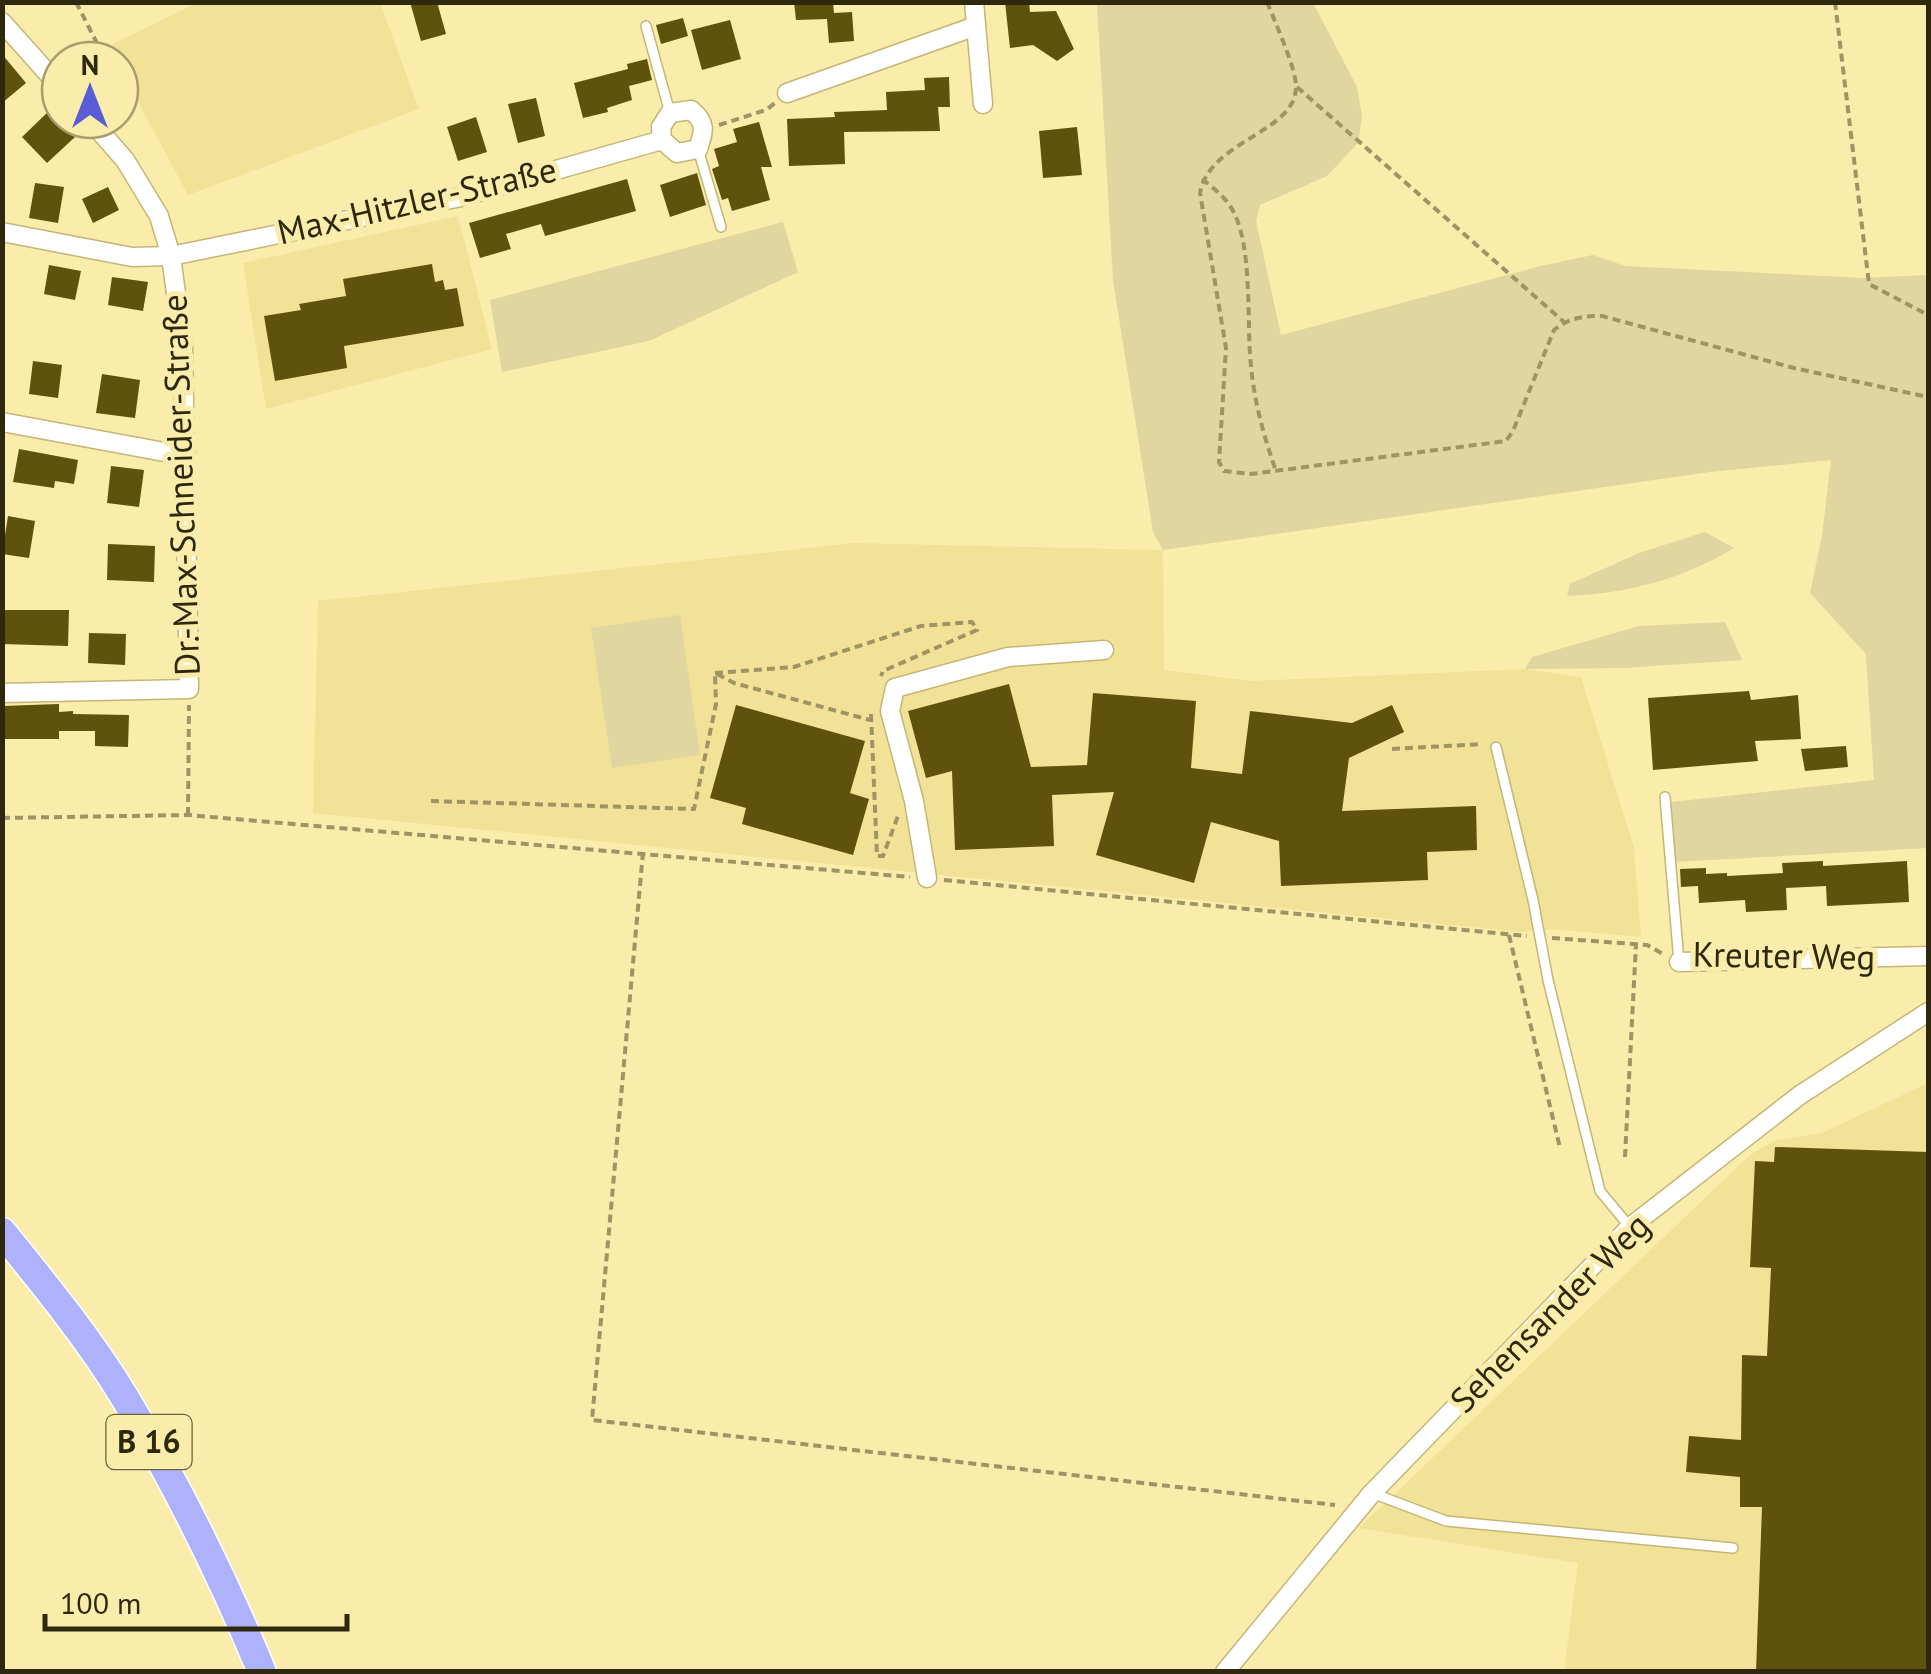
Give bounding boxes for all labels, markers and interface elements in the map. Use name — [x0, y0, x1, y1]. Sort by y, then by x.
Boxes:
north arrow — [40, 40, 140, 140]
text: N — [81, 46, 99, 83]
street label: Max-Hitzler-Straße — [273, 146, 561, 255]
street label: Dr.-Max-Schneider-Straße — [150, 294, 210, 677]
street label: Kreuter Weg — [1692, 930, 1876, 980]
street label: Sehensander Weg — [1439, 1202, 1659, 1422]
road number: B 16 — [106, 1415, 192, 1469]
scale bar — [45, 1569, 348, 1631]
text: 100 m — [60, 1583, 141, 1622]

